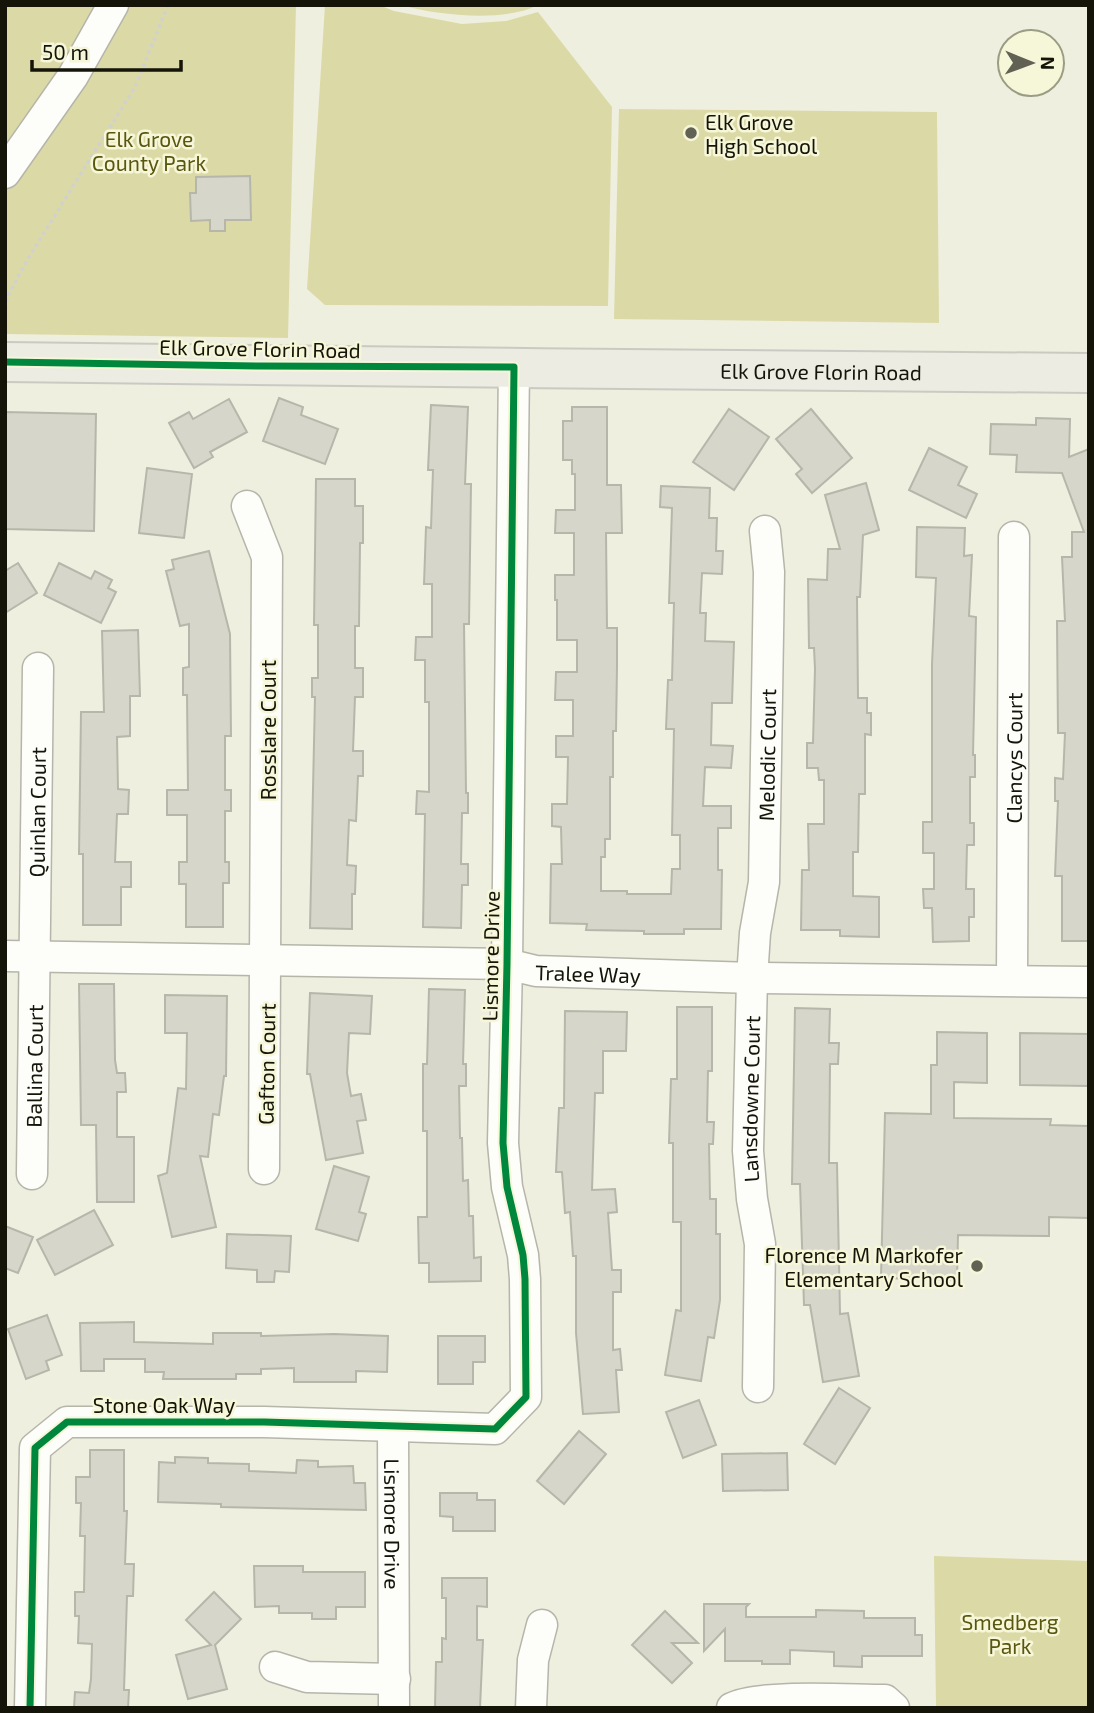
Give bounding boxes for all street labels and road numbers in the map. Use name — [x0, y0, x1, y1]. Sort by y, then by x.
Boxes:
street label: Elk Grove Florin Road — [159, 334, 361, 362]
street label: Elk Grove Florin Road — [720, 357, 922, 384]
street label: Rosslare Court — [255, 660, 280, 800]
street label: Melodic Court — [752, 688, 780, 821]
street label: Clancys Court — [1000, 692, 1026, 824]
street label: Quinlan Court — [23, 747, 50, 877]
street label: Lismore Drive — [476, 890, 504, 1022]
street label: Tralee Way — [535, 958, 641, 987]
street label: Gafton Court — [252, 1003, 280, 1125]
street label: Ballina Court — [20, 1004, 47, 1128]
street label: Lansdowne Court — [735, 1015, 764, 1183]
street label: Stone Oak Way — [93, 1392, 235, 1417]
street label: Lismore Drive — [381, 1458, 406, 1590]

